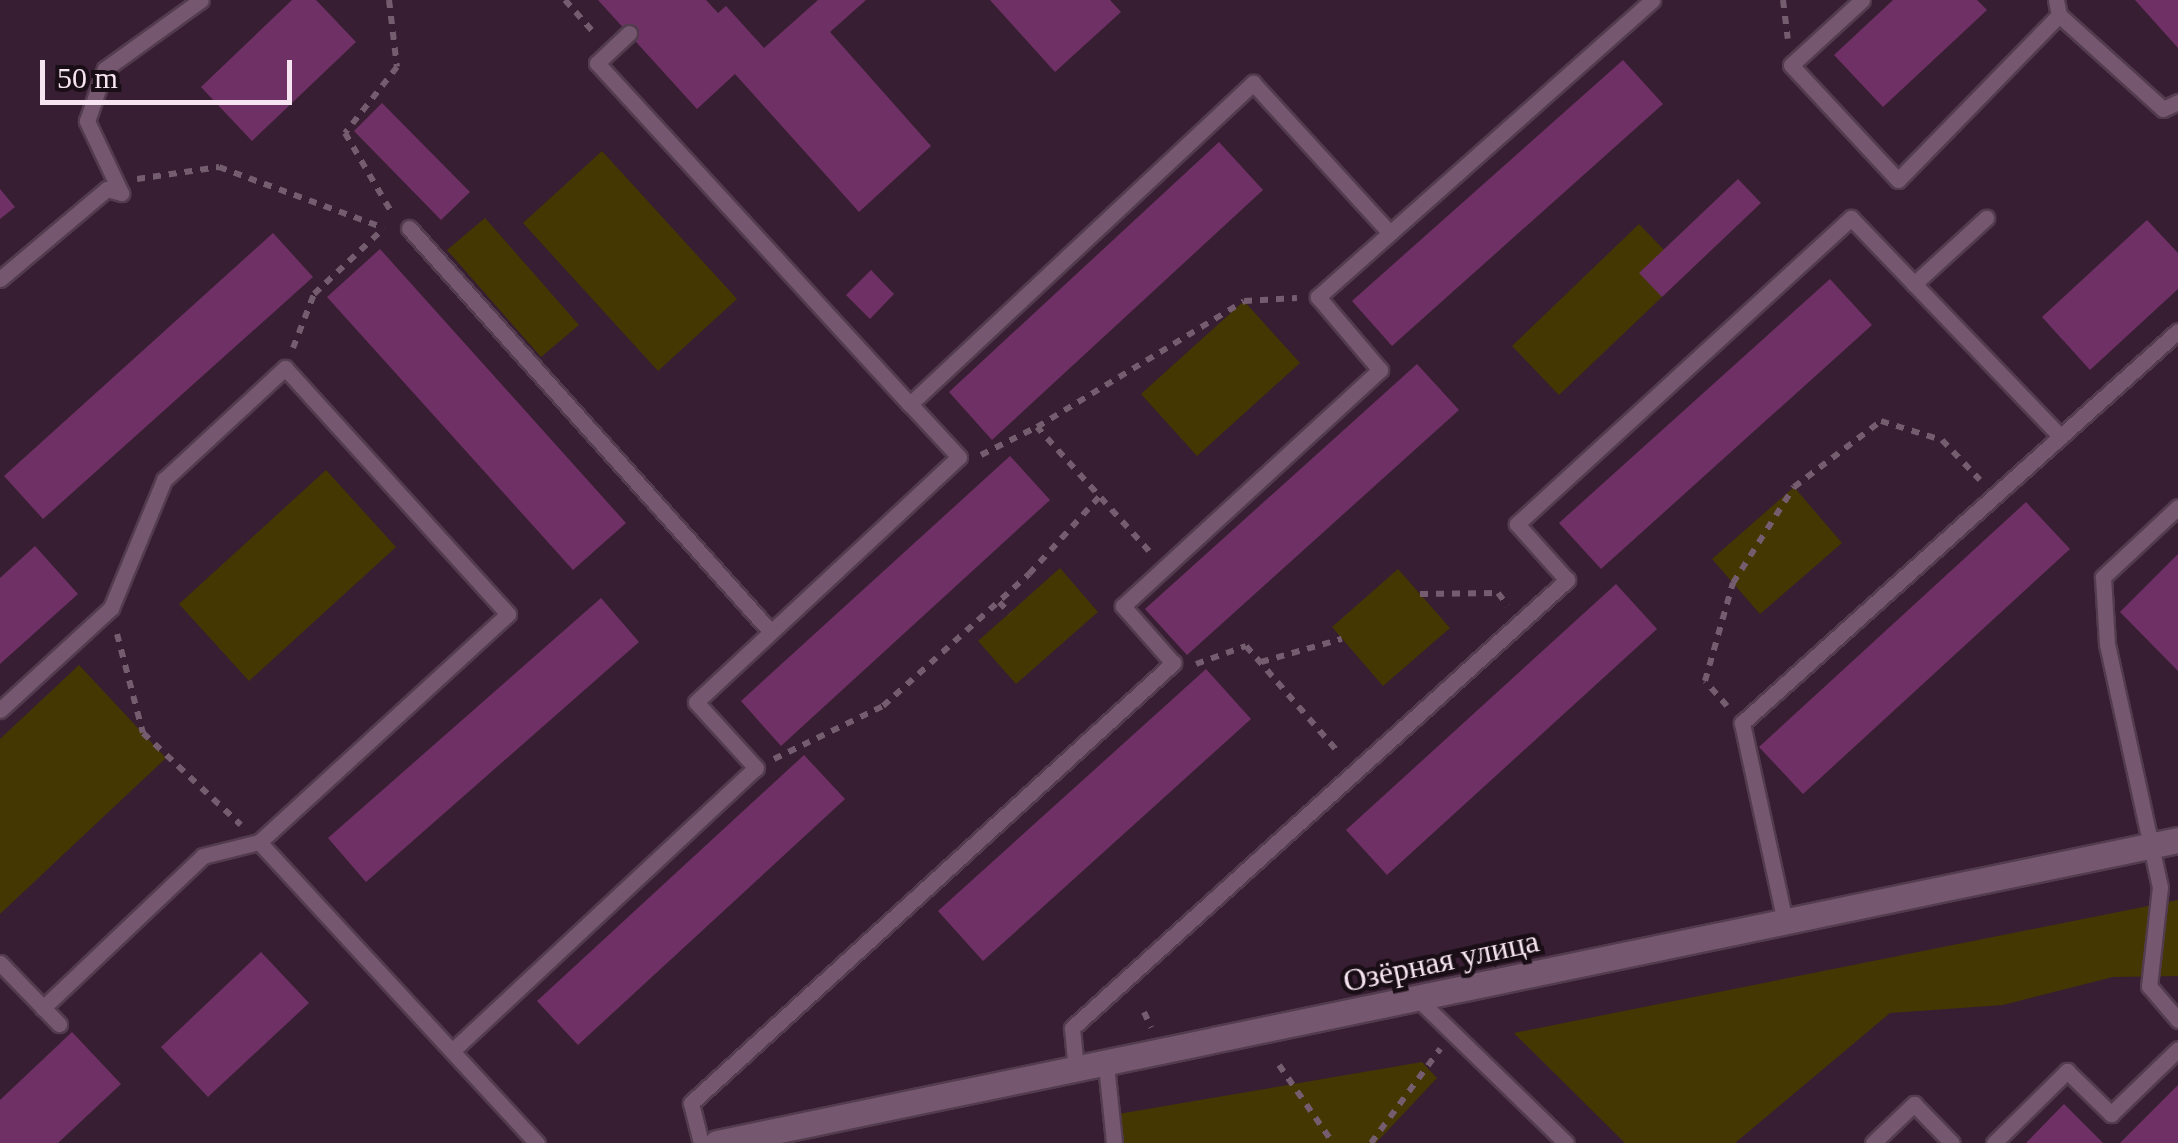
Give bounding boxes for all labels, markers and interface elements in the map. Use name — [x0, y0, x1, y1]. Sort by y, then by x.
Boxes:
scale bar — [45, 40, 298, 102]
text: 50 m — [57, 61, 118, 94]
street label: Озёрная улица — [1340, 922, 1542, 1000]

